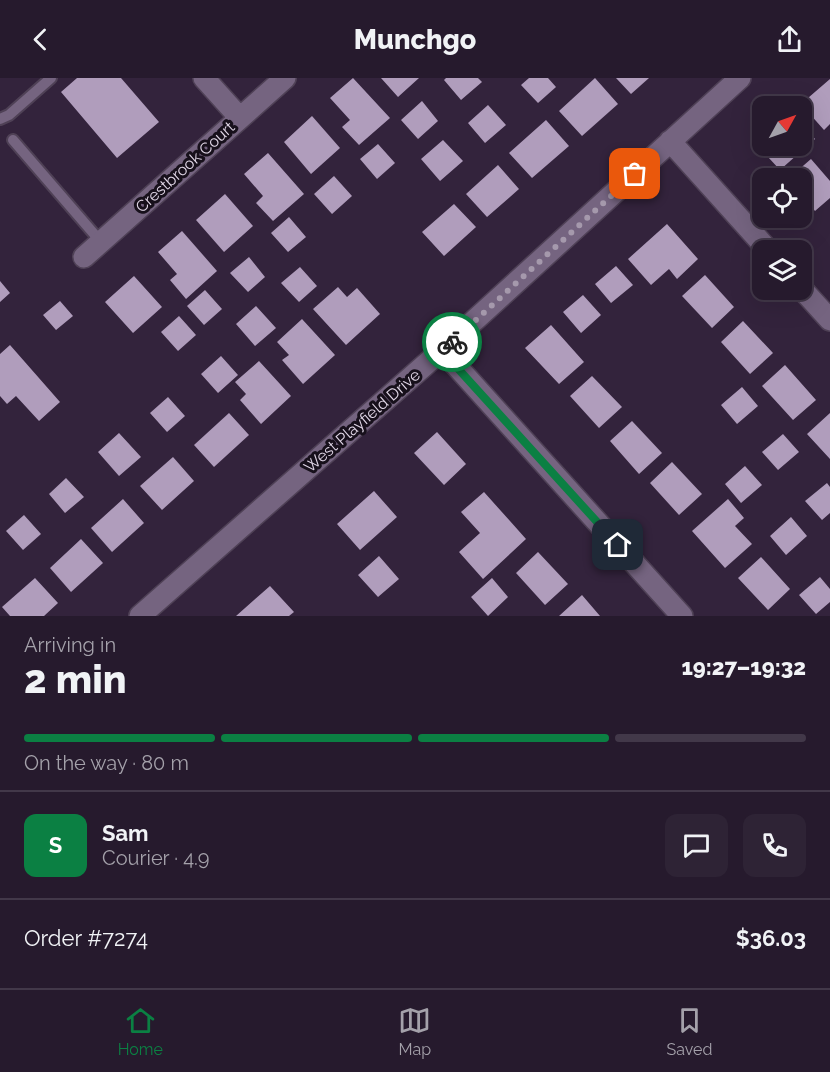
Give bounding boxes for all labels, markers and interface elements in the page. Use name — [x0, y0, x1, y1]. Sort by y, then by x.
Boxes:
icon: back — [24, 23, 57, 56]
icon: share — [773, 23, 806, 56]
text: Munchgo — [354, 24, 476, 55]
north arrow — [752, 96, 812, 156]
map controls — [752, 96, 812, 300]
street label: Crestbrook Court — [132, 117, 239, 216]
pin — [609, 148, 660, 199]
icon: bag — [618, 157, 651, 190]
button: locate — [752, 168, 812, 228]
button: layers — [752, 240, 812, 300]
courier — [422, 312, 482, 372]
icon: bike — [436, 326, 469, 359]
street label: West Playfield Drive — [300, 365, 424, 477]
pin — [592, 519, 643, 570]
icon: home — [601, 528, 634, 561]
text: Arriving in — [24, 633, 116, 657]
text: 19:27–19:32 — [681, 654, 806, 680]
text: 2 min — [24, 656, 127, 702]
text: On the way · 80 m — [24, 751, 189, 775]
button: chat — [665, 814, 728, 877]
button: phone — [743, 814, 806, 877]
text: Sam — [102, 820, 149, 846]
text: S — [49, 832, 62, 858]
text: Courier · 4.9 — [102, 846, 210, 870]
text: Order #7274 — [24, 925, 148, 951]
text: $36.03 — [736, 925, 806, 951]
tab: Home — [118, 1004, 163, 1059]
tab: Map — [398, 1004, 431, 1059]
tab: Saved — [667, 1004, 712, 1059]

